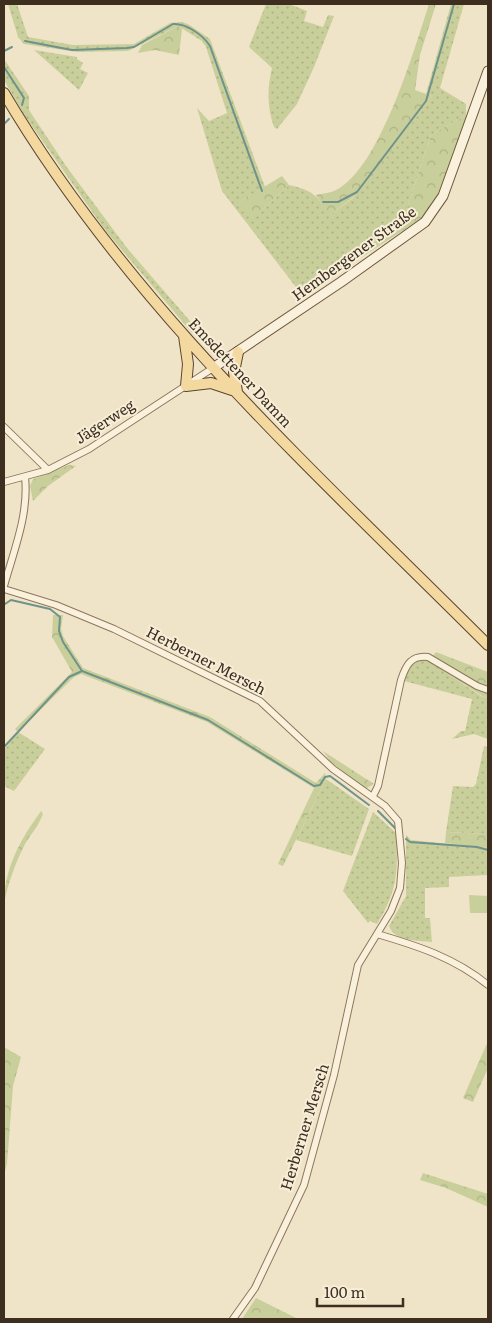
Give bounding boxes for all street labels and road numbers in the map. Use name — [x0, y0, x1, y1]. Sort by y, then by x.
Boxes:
street label: Hembergener Straße — [286, 200, 420, 306]
street label: Emsdettener Damm — [184, 312, 299, 432]
street label: Jägerweg — [70, 392, 139, 449]
street label: Herberner Mersch — [143, 619, 271, 700]
street label: Herberner Mersch — [273, 1060, 334, 1193]

